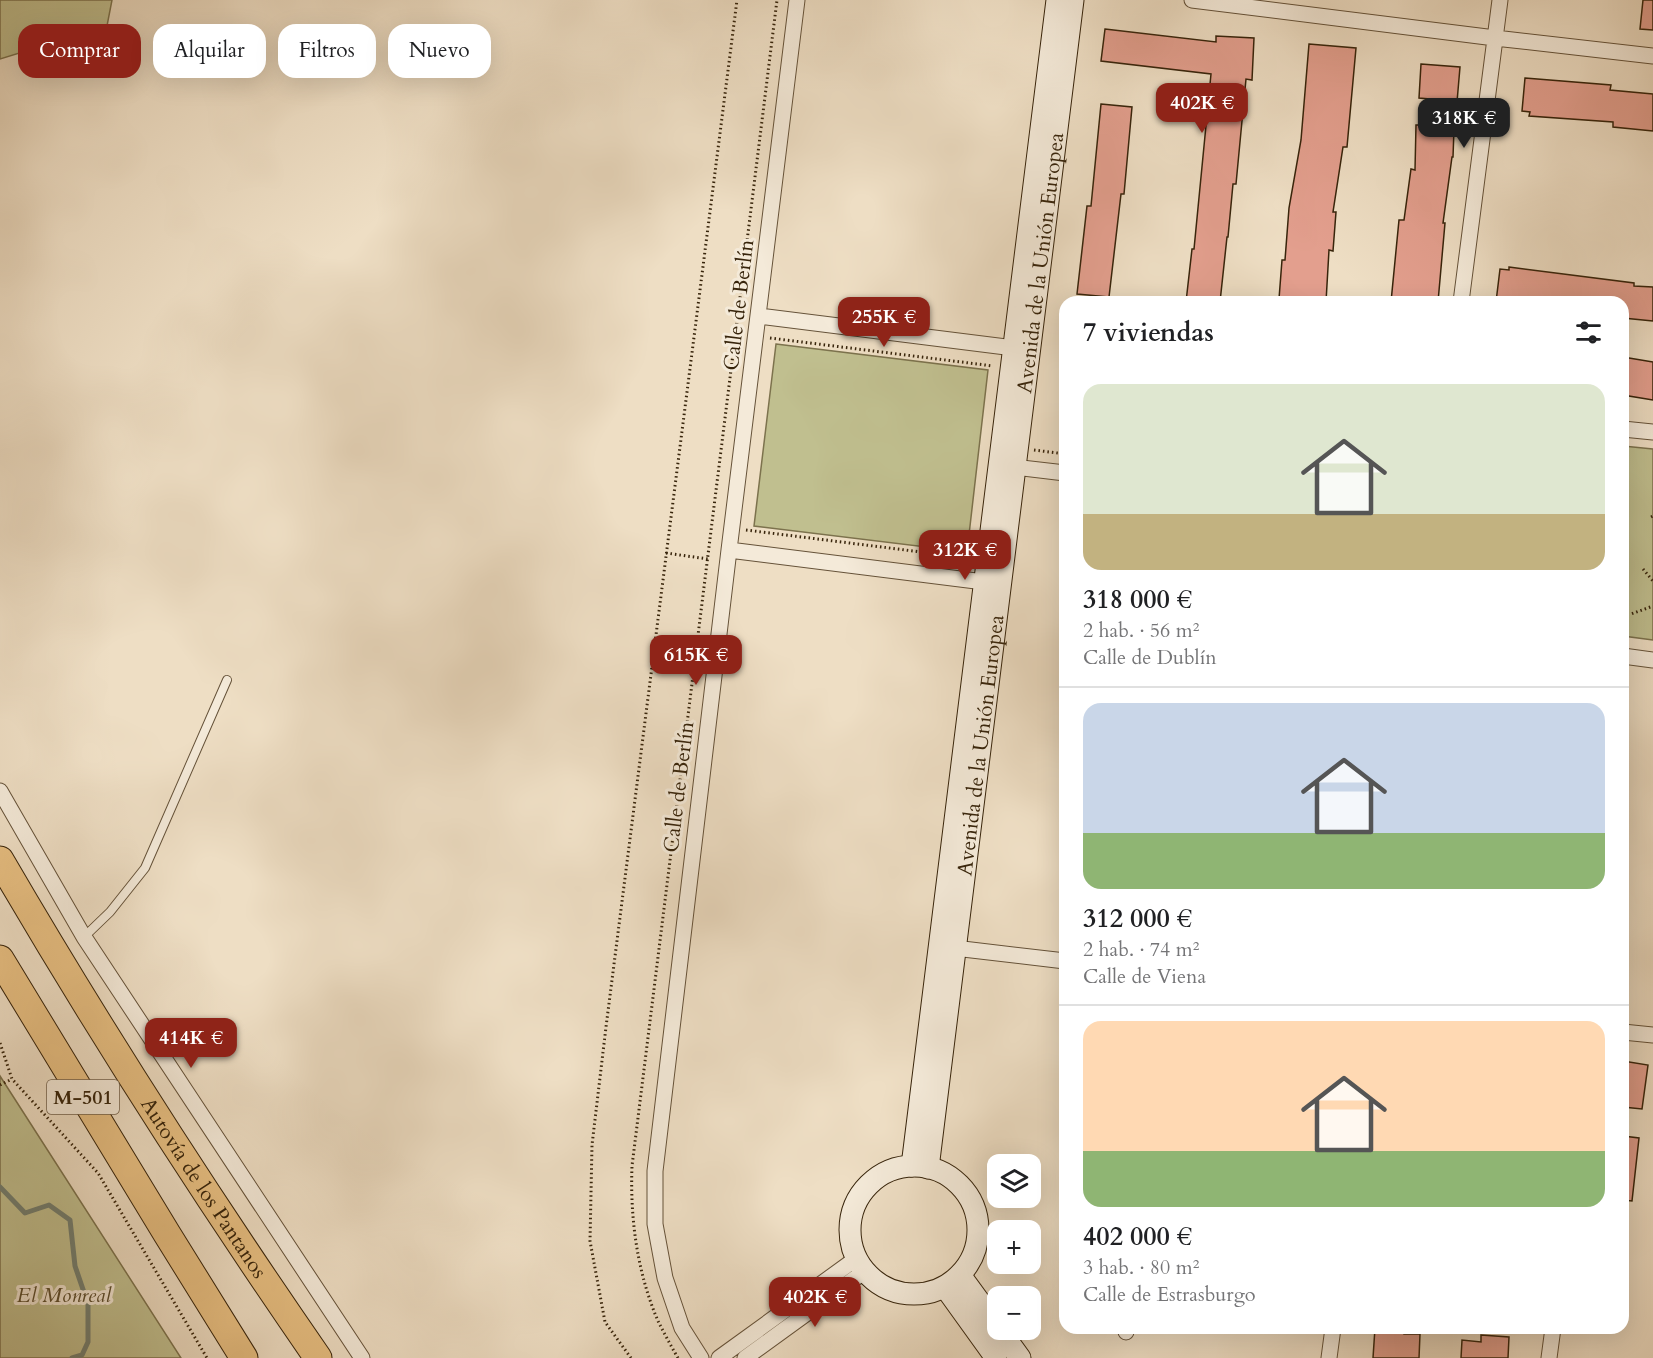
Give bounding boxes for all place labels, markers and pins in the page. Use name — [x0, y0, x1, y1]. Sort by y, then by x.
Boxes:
pin: 402K € — [1153, 83, 1251, 134]
pin: 318K € — [1415, 98, 1513, 149]
pin: 255K € — [835, 297, 933, 348]
pin: 312K € — [916, 530, 1014, 581]
pin: 615K € — [647, 635, 745, 686]
pin: 414K € — [142, 1018, 240, 1069]
pin: 402K € — [766, 1277, 864, 1328]

